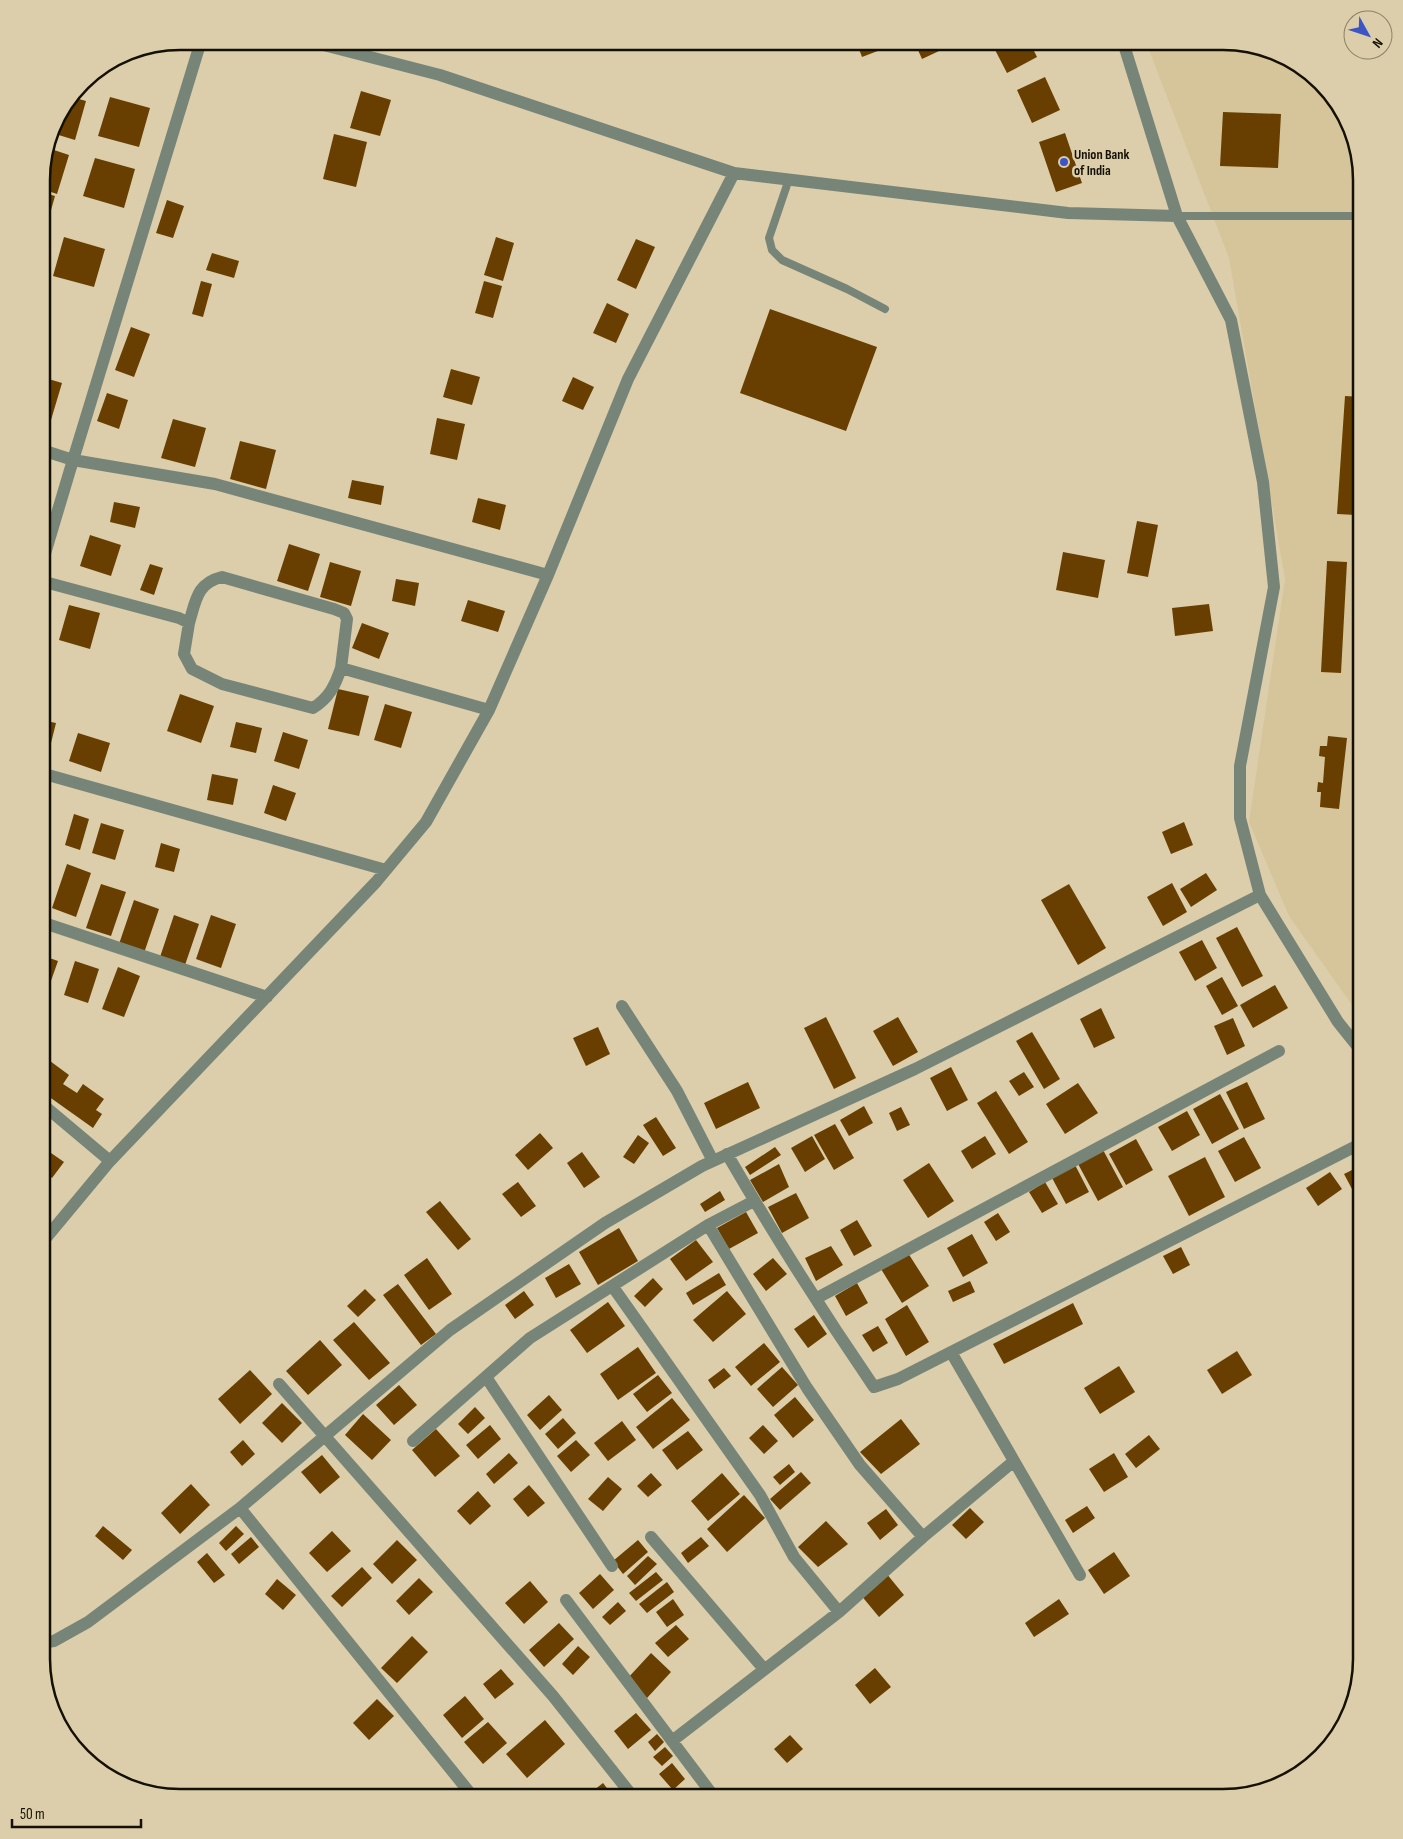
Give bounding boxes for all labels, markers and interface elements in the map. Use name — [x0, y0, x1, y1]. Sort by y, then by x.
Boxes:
north arrow — [1343, 10, 1393, 60]
text: N — [1369, 35, 1386, 51]
place label: Union Bank of India — [1074, 146, 1130, 179]
marker: Union Bank of India — [1058, 156, 1070, 168]
scale bar — [12, 1796, 141, 1828]
text: 50 m — [20, 1805, 45, 1824]

